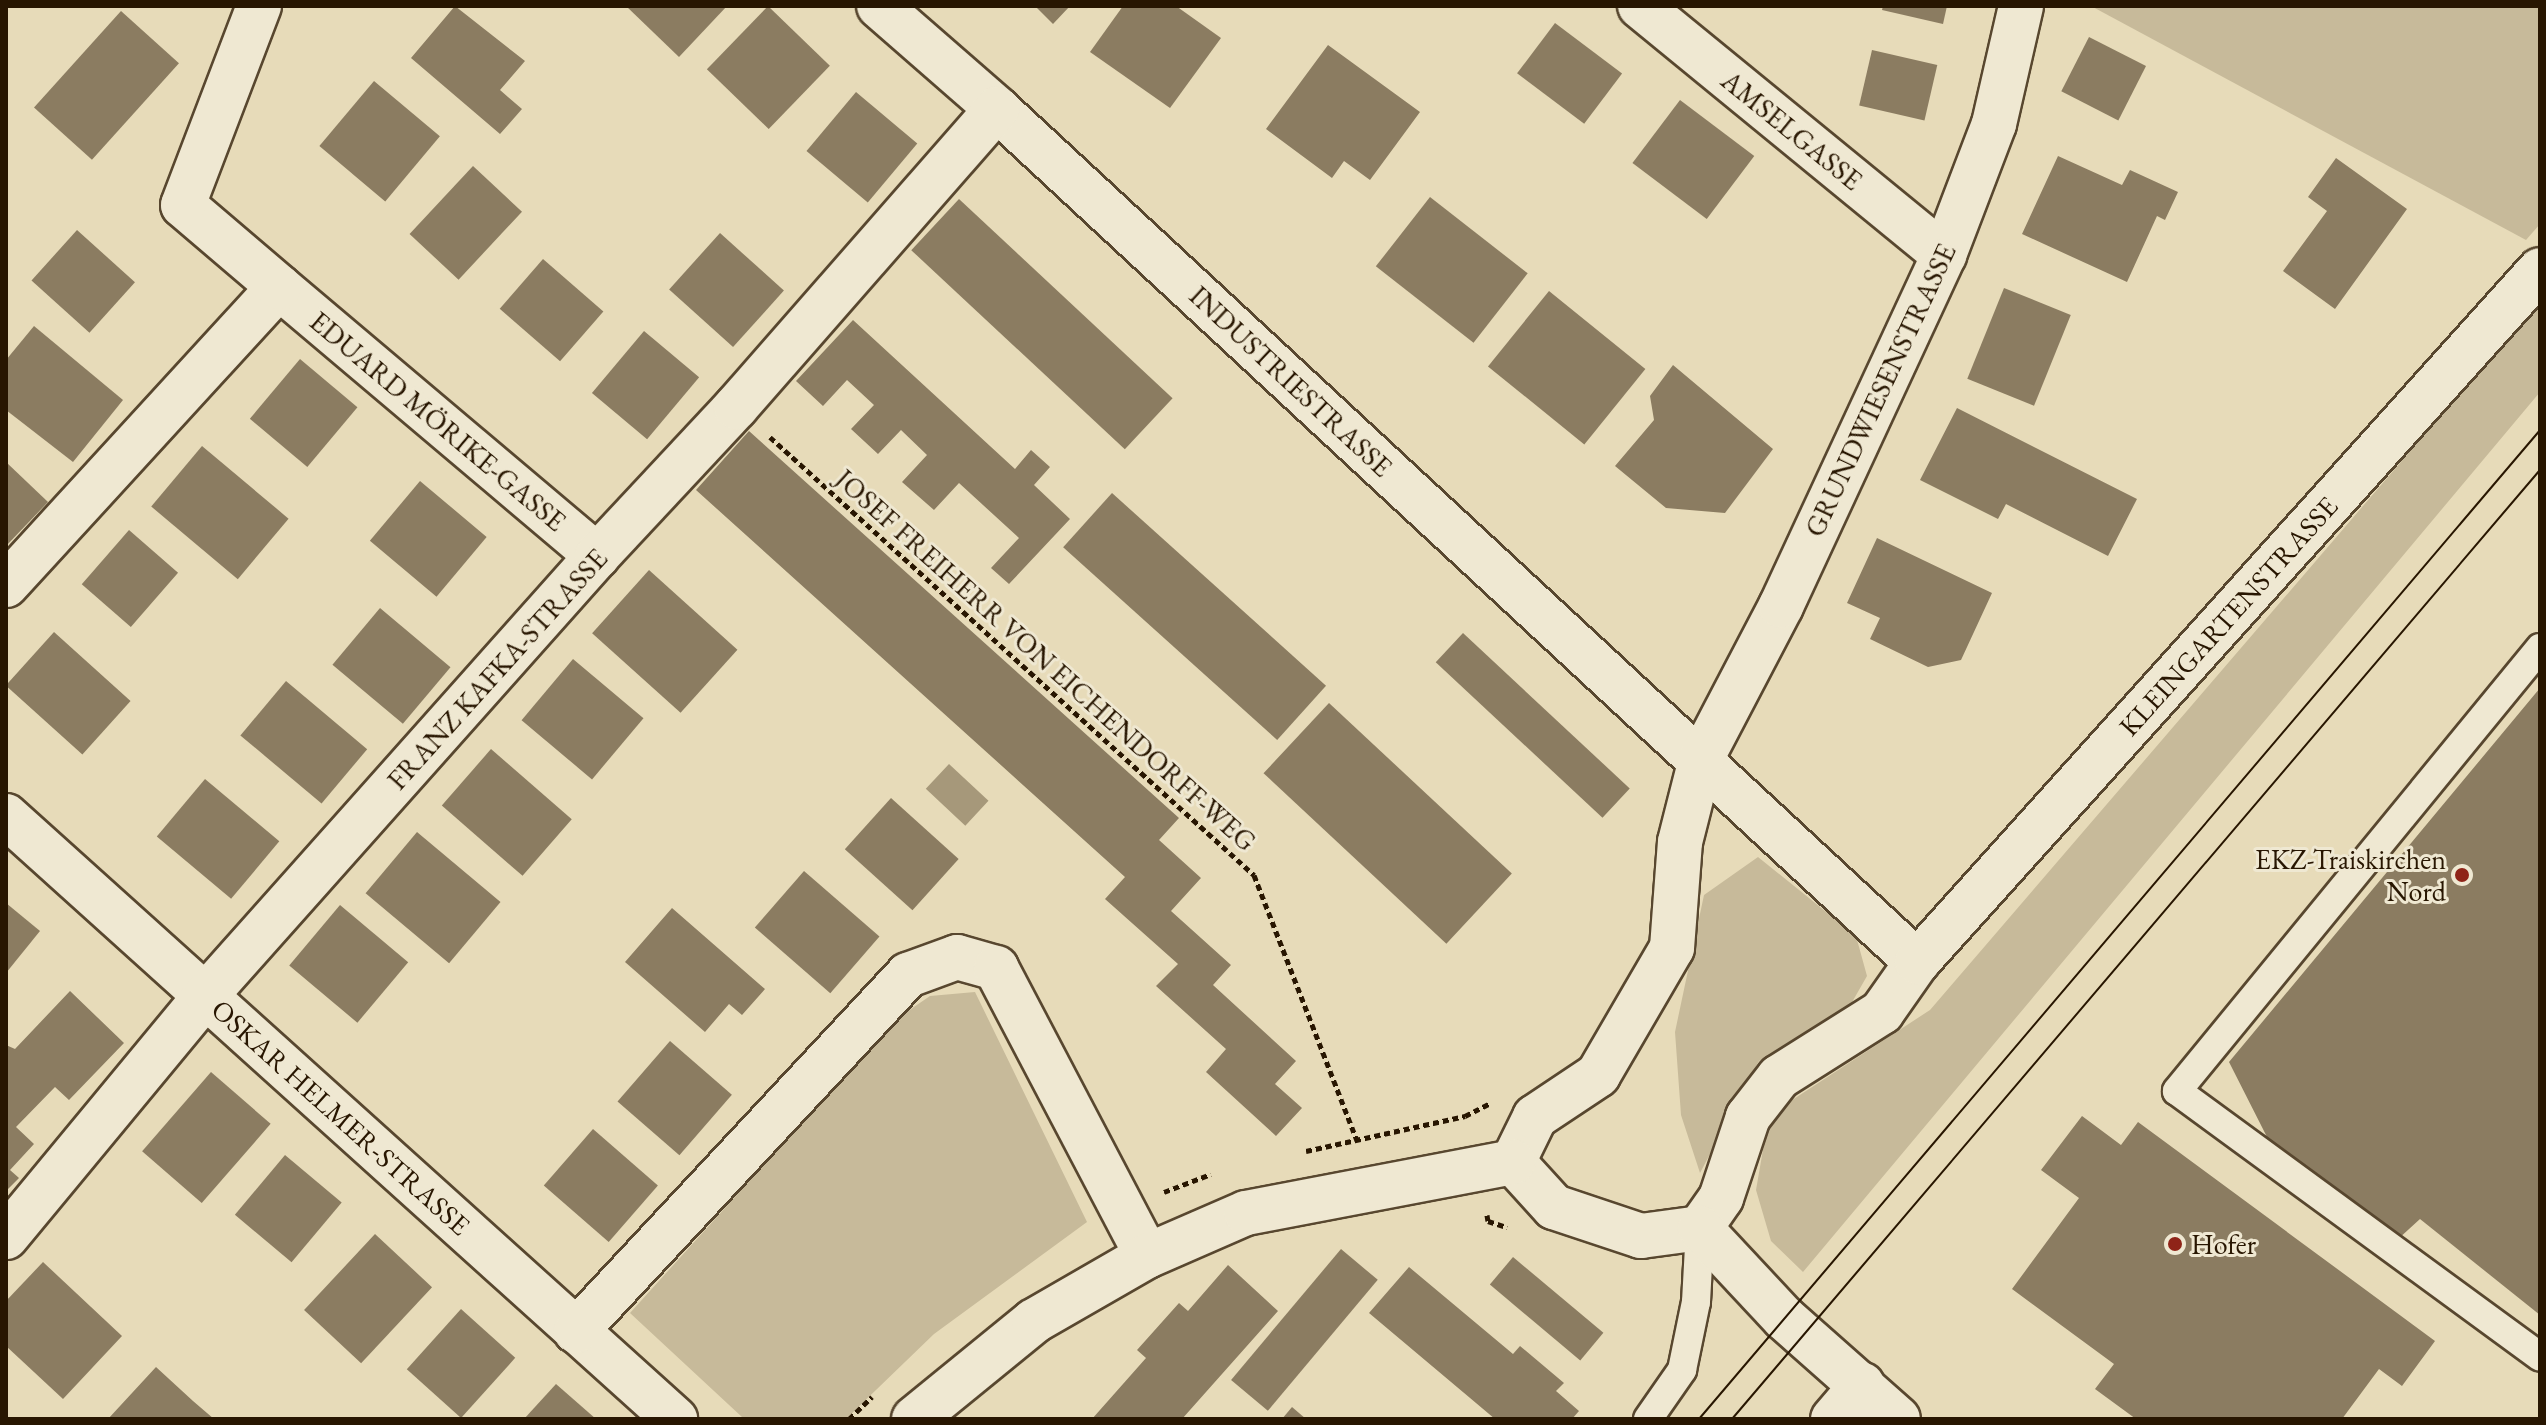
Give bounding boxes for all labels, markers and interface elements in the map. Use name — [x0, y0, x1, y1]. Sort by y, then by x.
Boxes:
street label: AMSELGASSE — [1715, 63, 1869, 197]
street label: GRUNDWIESENSTRASSE — [1797, 238, 1963, 542]
street label: INDUSTRIESTRASSE — [1183, 278, 1399, 484]
street label: EDUARD MÖRIKE-GASSE — [303, 304, 573, 538]
street label: JOSEF FREIHERR VON EICHENDORFF-WEG — [829, 462, 1263, 858]
street label: KLEINGARTENSTRASSE — [2112, 489, 2344, 743]
street label: FRANZ KAFKA-STRASSE — [380, 542, 614, 796]
place label: EKZ-Traiskirchen Nord — [2255, 842, 2446, 908]
marker: EKZ-Traiskirchen Nord — [2453, 866, 2471, 884]
street label: OSKAR HELMER-STRASSE — [205, 992, 477, 1242]
place label: Hofer — [2191, 1227, 2256, 1261]
marker: Hofer — [2166, 1235, 2184, 1253]

